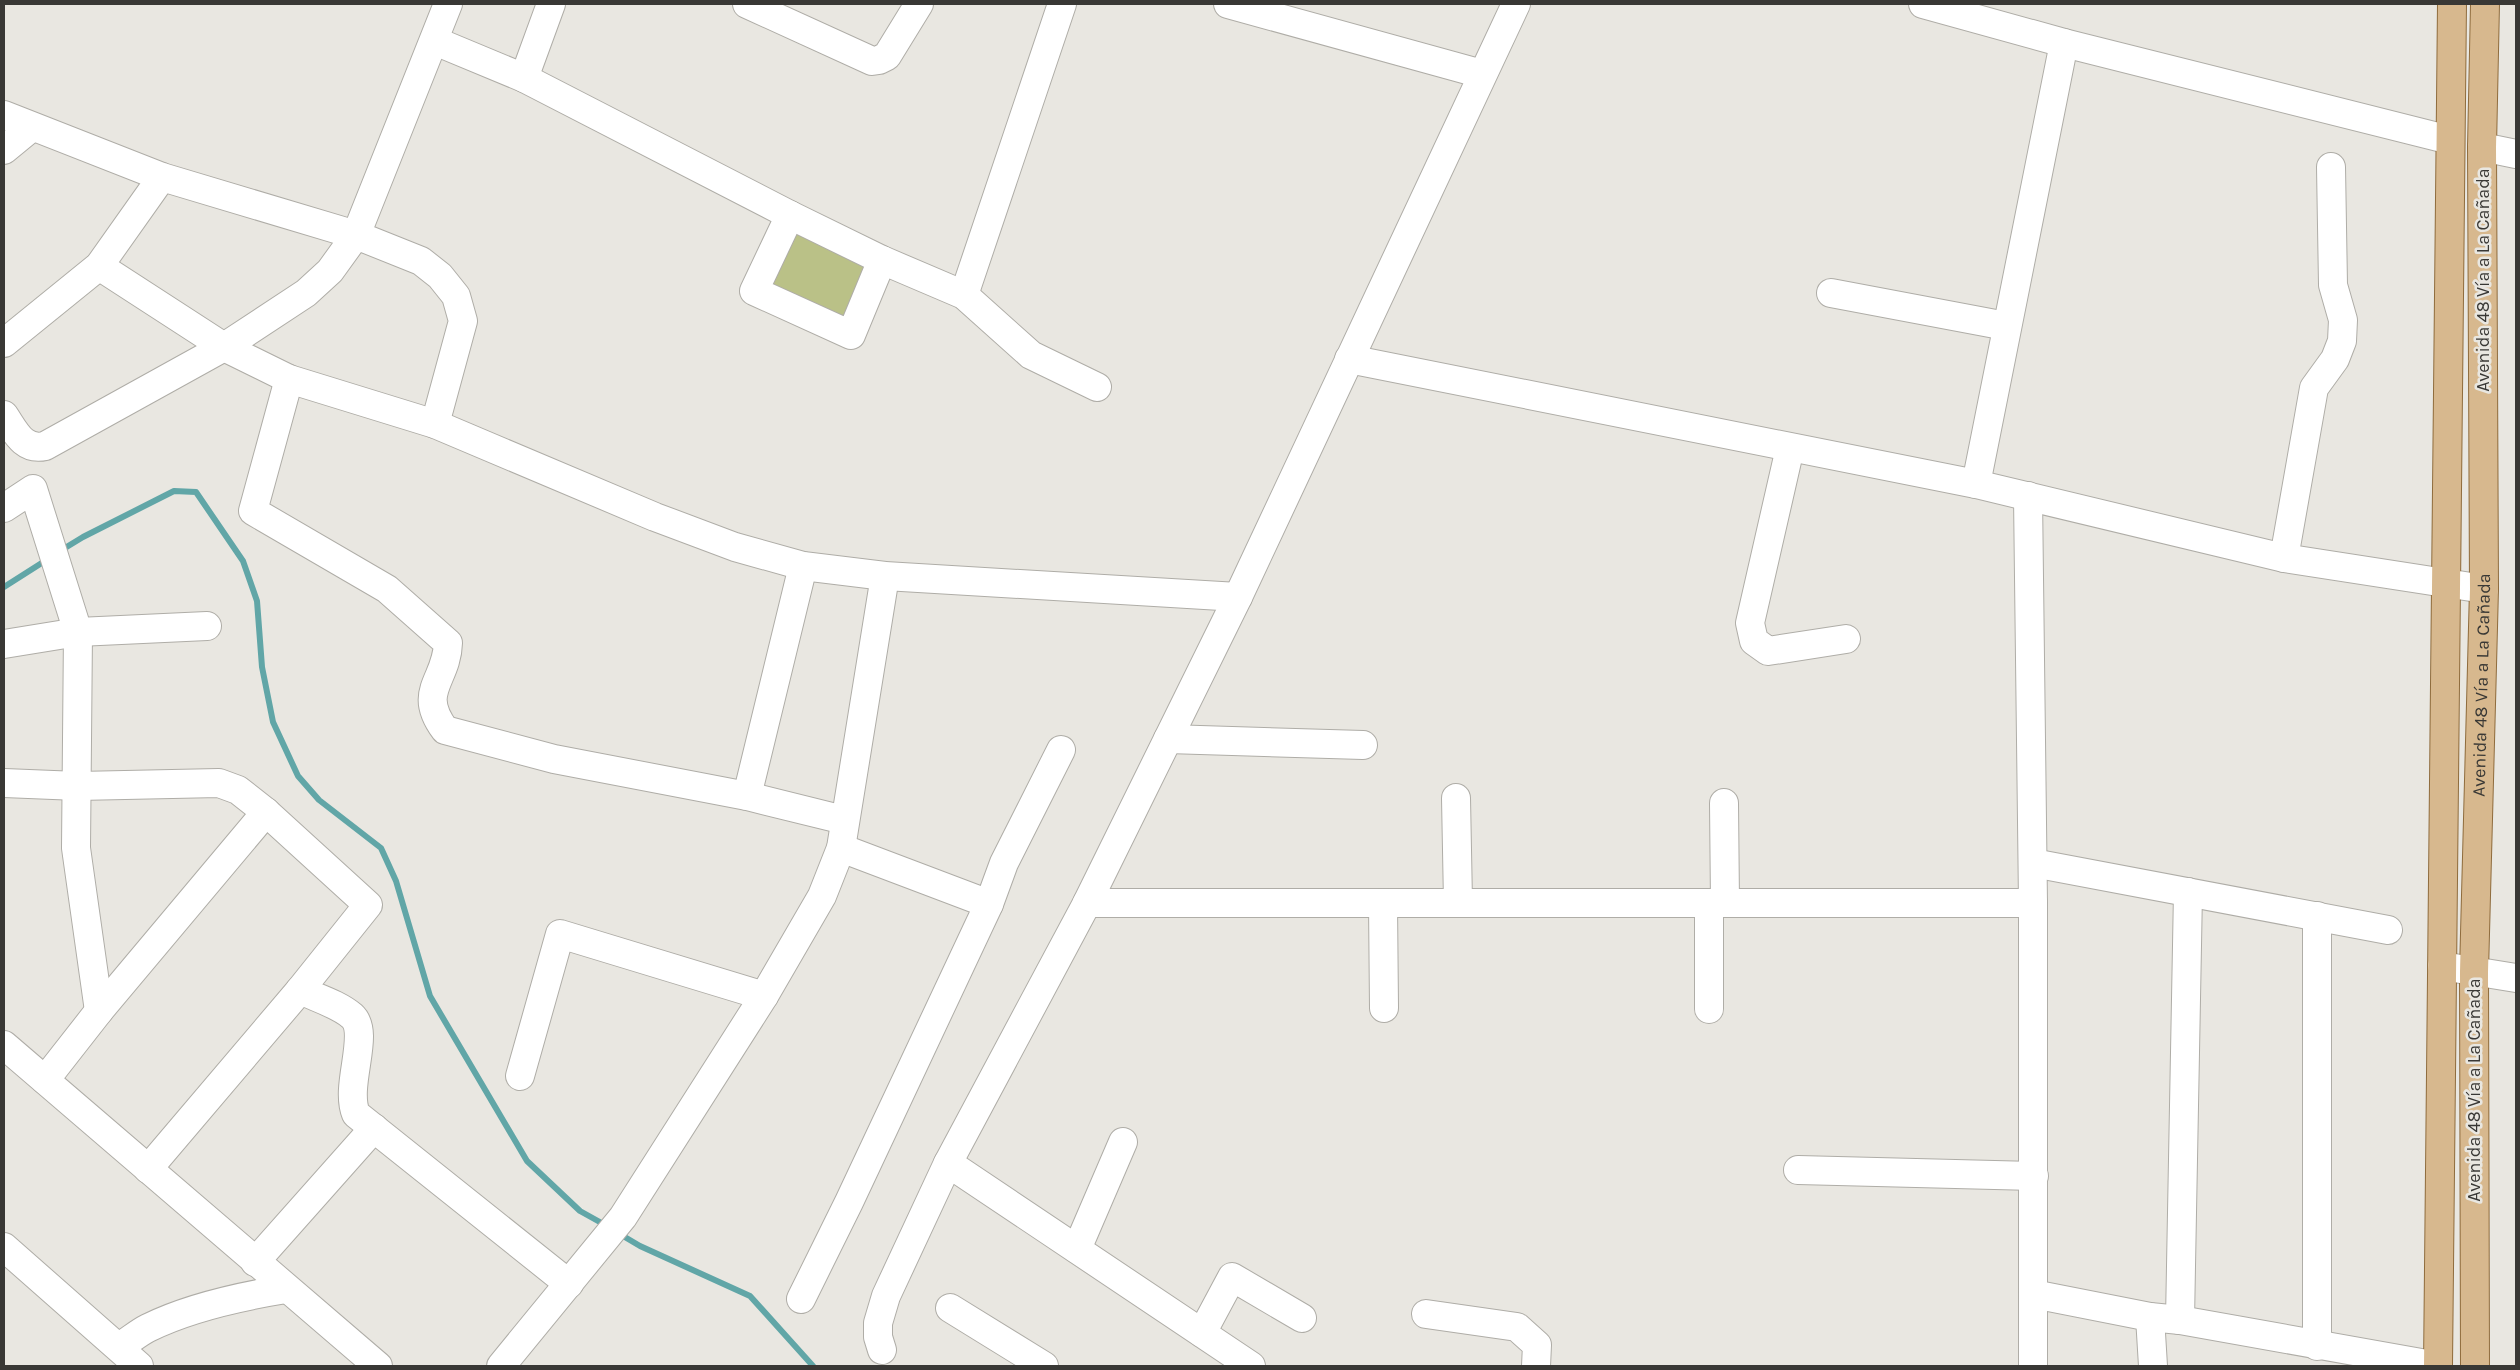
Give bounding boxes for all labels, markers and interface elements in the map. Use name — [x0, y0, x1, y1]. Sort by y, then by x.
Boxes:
street label: Avenida 48 Vía a La Cañada — [2472, 168, 2494, 392]
street label: Avenida 48 Vía a La Cañada — [2468, 573, 2495, 797]
street label: Avenida 48 Vía a La Cañada — [2463, 978, 2485, 1202]

